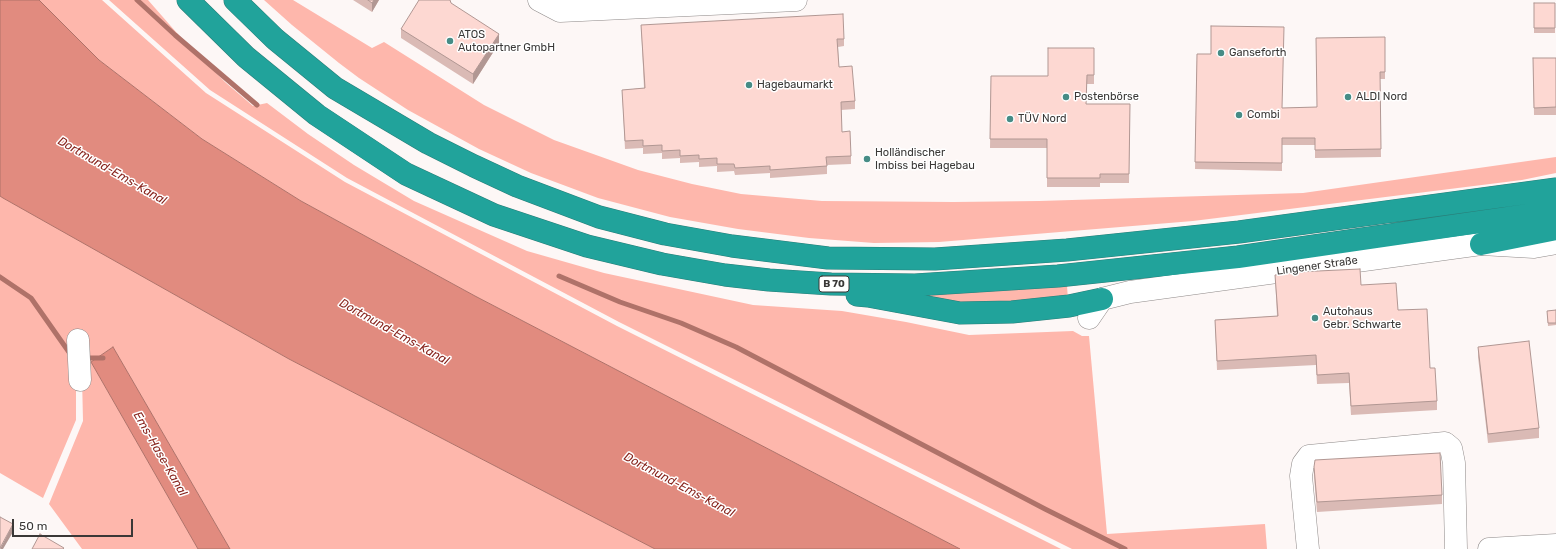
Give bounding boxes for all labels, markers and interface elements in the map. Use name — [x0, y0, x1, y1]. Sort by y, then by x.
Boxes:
place label: ATOS Autopartner GmbH — [458, 28, 555, 54]
marker: ATOS Autopartner GmbH — [445, 36, 455, 46]
place label: Ganseforth — [1229, 46, 1287, 60]
marker: Ganseforth — [1216, 48, 1226, 58]
place label: Hagebaumarkt — [757, 78, 833, 92]
marker: Hagebaumarkt — [744, 80, 754, 90]
place label: Postenbörse — [1074, 90, 1139, 104]
place label: ALDI Nord — [1356, 90, 1407, 104]
marker: Postenbörse — [1061, 92, 1071, 102]
marker: ALDI Nord — [1343, 92, 1353, 102]
place label: Combi — [1247, 108, 1280, 122]
marker: Combi — [1234, 110, 1244, 120]
place label: TÜV Nord — [1018, 112, 1067, 126]
marker: TÜV Nord — [1005, 114, 1015, 124]
water label: Dortmund-Ems-Kanal — [55, 134, 169, 208]
place label: Holländischer Imbiss bei Hagebau — [875, 146, 975, 172]
marker: Holländischer Imbiss bei Hagebau — [862, 154, 872, 164]
street label: Lingener Straße — [1276, 254, 1358, 278]
road number: B 70 — [819, 276, 849, 292]
water label: Dortmund-Ems-Kanal — [337, 296, 451, 368]
place label: Autohaus Gebr. Schwarte — [1323, 305, 1401, 331]
marker: Autohaus Gebr. Schwarte — [1310, 313, 1320, 323]
water label: Ems-Hase-Kanal — [130, 409, 190, 499]
water label: Dortmund-Ems-Kanal — [621, 450, 737, 520]
scale bar — [14, 511, 135, 537]
text: 50 m — [19, 519, 47, 533]

